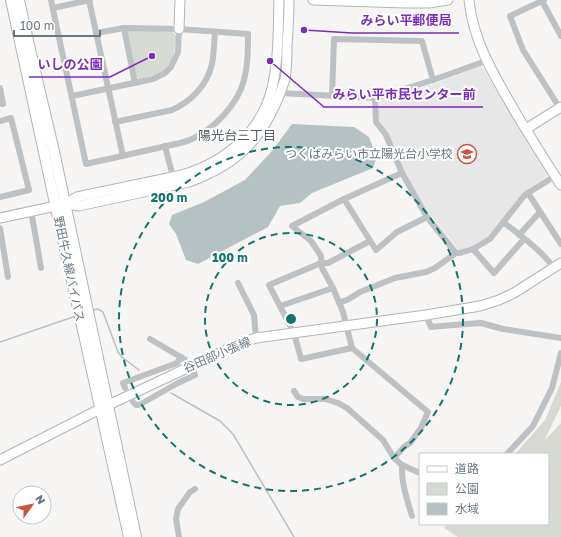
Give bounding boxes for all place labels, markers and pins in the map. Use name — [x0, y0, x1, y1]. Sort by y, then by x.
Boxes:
callout: みらい平郵便局 — [352, 8, 459, 33]
callout: いしの公園 — [29, 52, 110, 77]
callout: みらい平市民センター前 — [324, 82, 483, 107]
school or university icon: つくばみらい市立陽光台小学校 — [456, 143, 478, 165]
place label: つくばみらい市立陽光台小学校 — [285, 146, 453, 161]
centre of rings — [284, 312, 298, 326]

